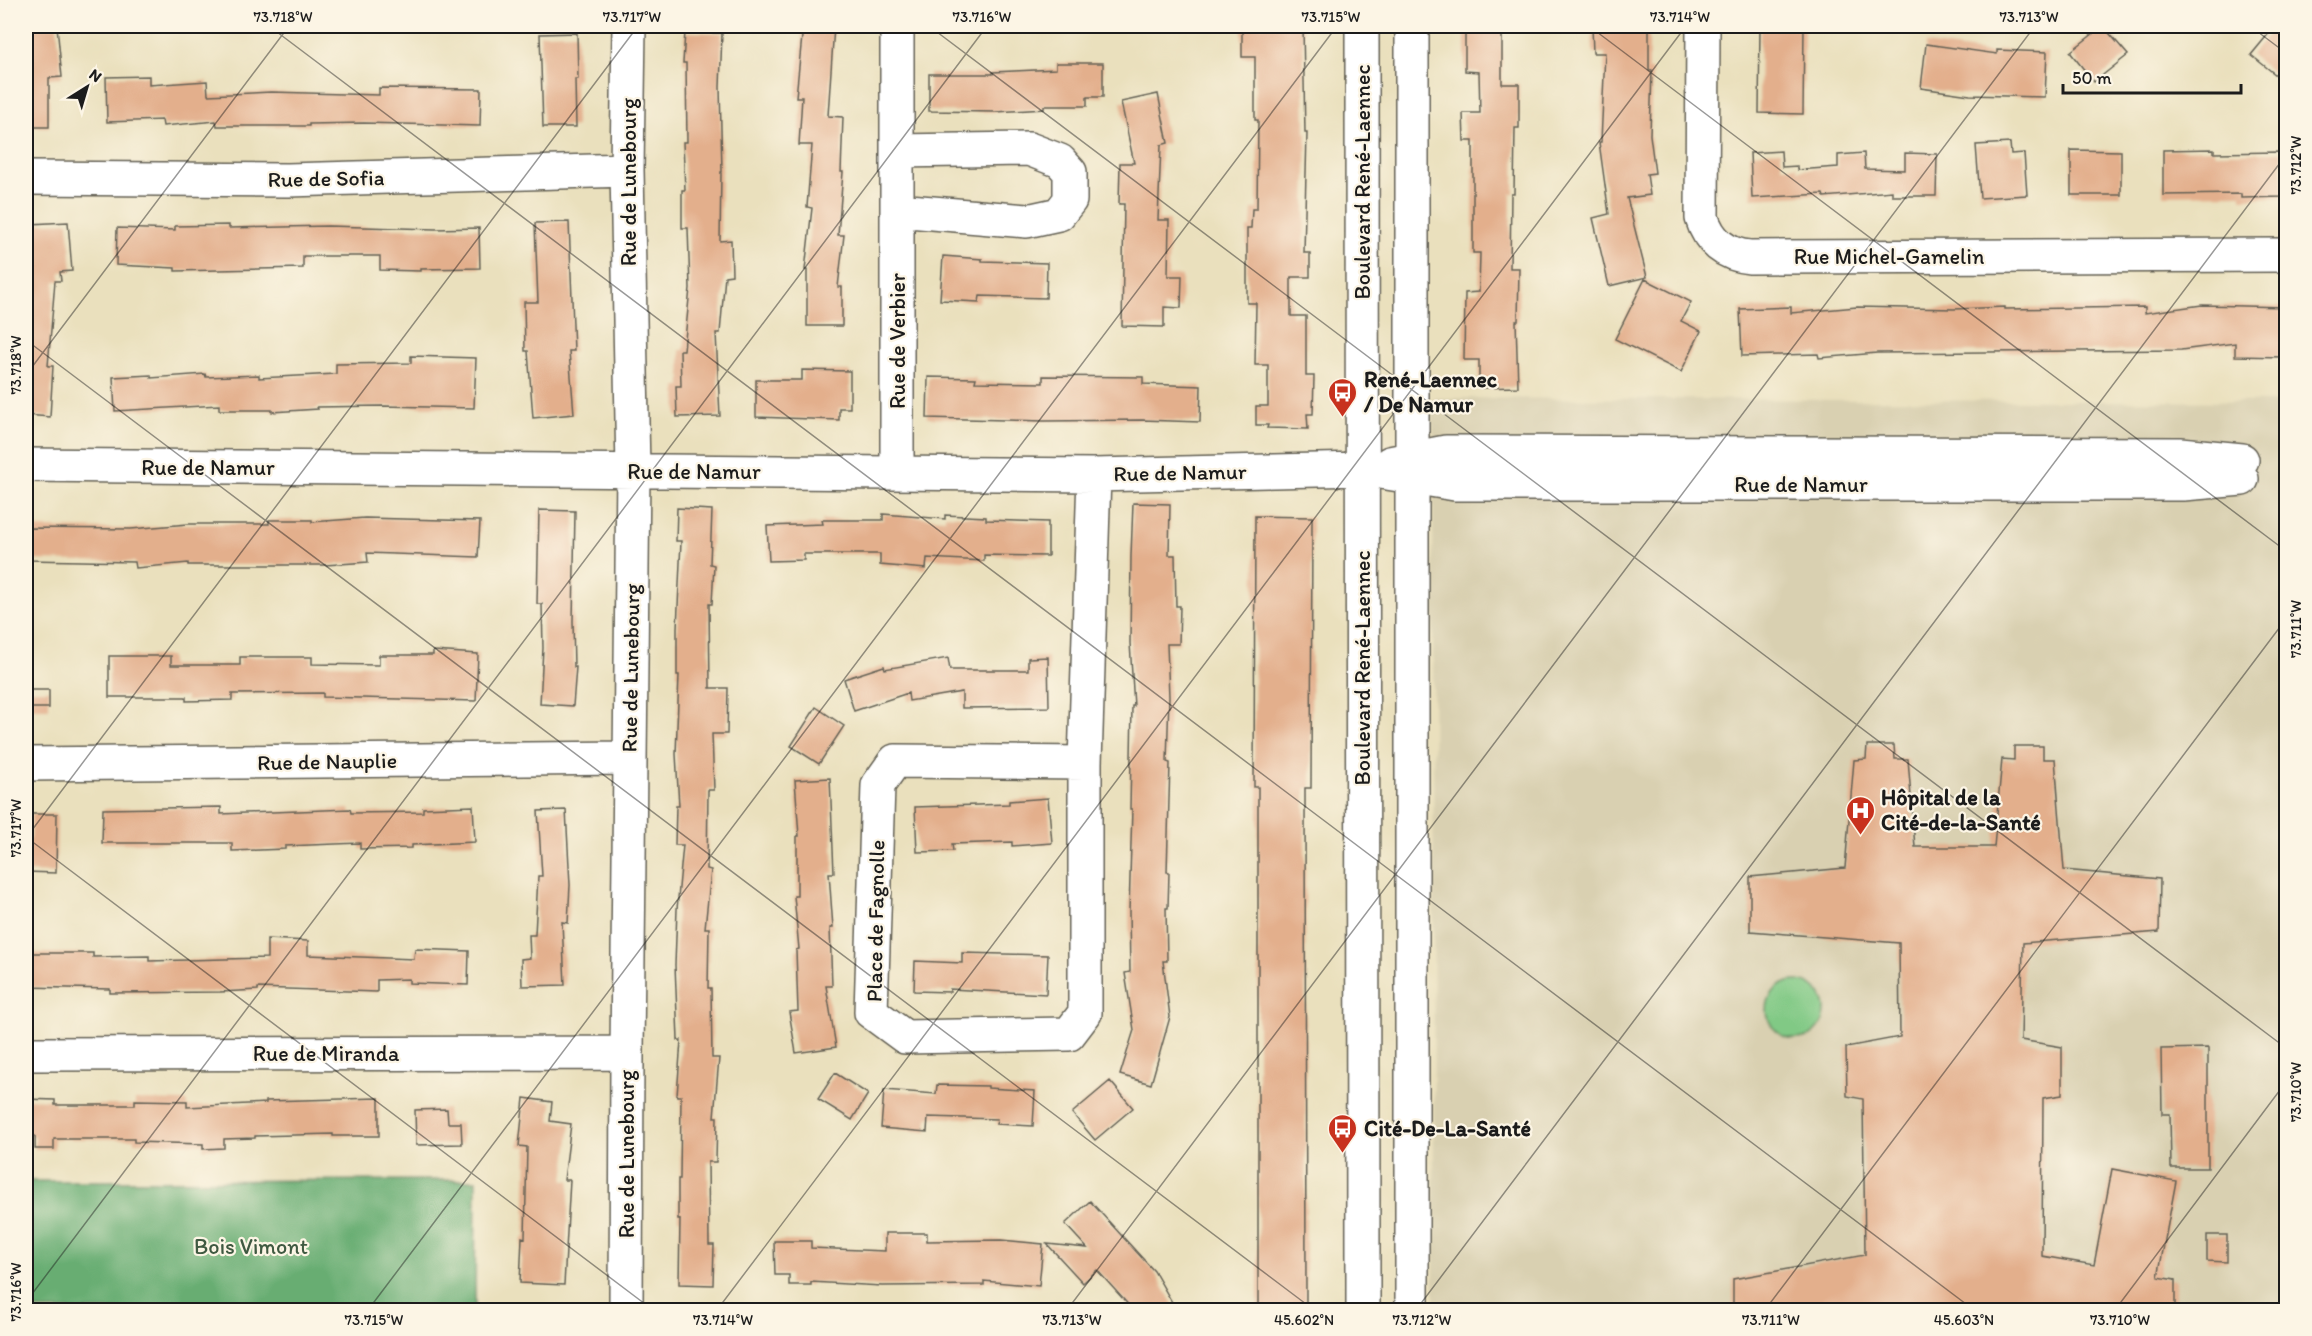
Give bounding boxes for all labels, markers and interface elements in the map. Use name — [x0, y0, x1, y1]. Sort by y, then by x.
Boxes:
text: 73.718°W — [253, 8, 313, 26]
text: 73.717°W — [603, 8, 661, 26]
text: 73.716°W — [953, 8, 1012, 26]
text: 73.715°W — [1302, 8, 1361, 26]
text: 73.714°W — [1650, 8, 1710, 26]
text: 73.713°W — [1999, 8, 2059, 26]
north arrow — [57, 57, 117, 117]
scale bar — [2063, 57, 2242, 95]
text: N — [86, 65, 106, 86]
street label: Boulevard René-Laennec — [1349, 65, 1376, 299]
text: 50 m — [2072, 67, 2112, 89]
street label: Rue de Lunebourg — [615, 97, 642, 266]
text: 73.712°W — [2287, 135, 2305, 194]
street label: Rue de Sofia — [267, 164, 385, 193]
street label: Rue Michel-Gamelin — [1794, 243, 1985, 270]
street label: Rue de Verbier — [884, 273, 911, 409]
text: 73.718°W — [7, 335, 25, 395]
place label: René-Laennec / De Namur — [1363, 366, 1498, 418]
bus stop icon: René-Laennec / De Namur — [1327, 376, 1359, 418]
street label: Rue de Namur — [141, 454, 275, 481]
street label: Rue de Namur — [627, 458, 761, 485]
street label: Rue de Namur — [1113, 458, 1247, 487]
street label: Rue de Namur — [1734, 471, 1868, 498]
street label: Boulevard René-Laennec — [1349, 551, 1376, 785]
street label: Rue de Lunebourg — [616, 583, 645, 753]
text: 73.711°W — [2287, 600, 2305, 658]
street label: Rue de Nauplie — [257, 747, 397, 776]
place label: Hôpital de la Cité-de-la-Santé — [1881, 784, 2041, 836]
hospital icon: Hôpital de la Cité-de-la-Santé — [1844, 794, 1876, 836]
text: 73.717°W — [7, 799, 25, 857]
street label: Place de Fagnolle — [861, 840, 890, 1002]
street label: Rue de Miranda — [253, 1040, 400, 1067]
text: 73.710°W — [2287, 1062, 2305, 1122]
street label: Rue de Lunebourg — [613, 1069, 640, 1238]
bus stop icon: Cité-De-La-Santé — [1327, 1112, 1359, 1154]
place label: Cité-De-La-Santé — [1364, 1115, 1531, 1142]
park label: Bois Vimont — [194, 1233, 308, 1260]
text: 73.716°W — [7, 1262, 25, 1321]
text: 73.715°W — [345, 1311, 404, 1329]
text: 73.714°W — [693, 1311, 753, 1329]
text: 73.713°W — [1042, 1311, 1102, 1329]
text: 45.602°N — [1274, 1311, 1334, 1329]
text: 73.712°W — [1393, 1311, 1452, 1329]
text: 73.711°W — [1742, 1311, 1800, 1329]
text: 45.603°N — [1934, 1311, 1994, 1329]
text: 73.710°W — [2090, 1311, 2150, 1329]

